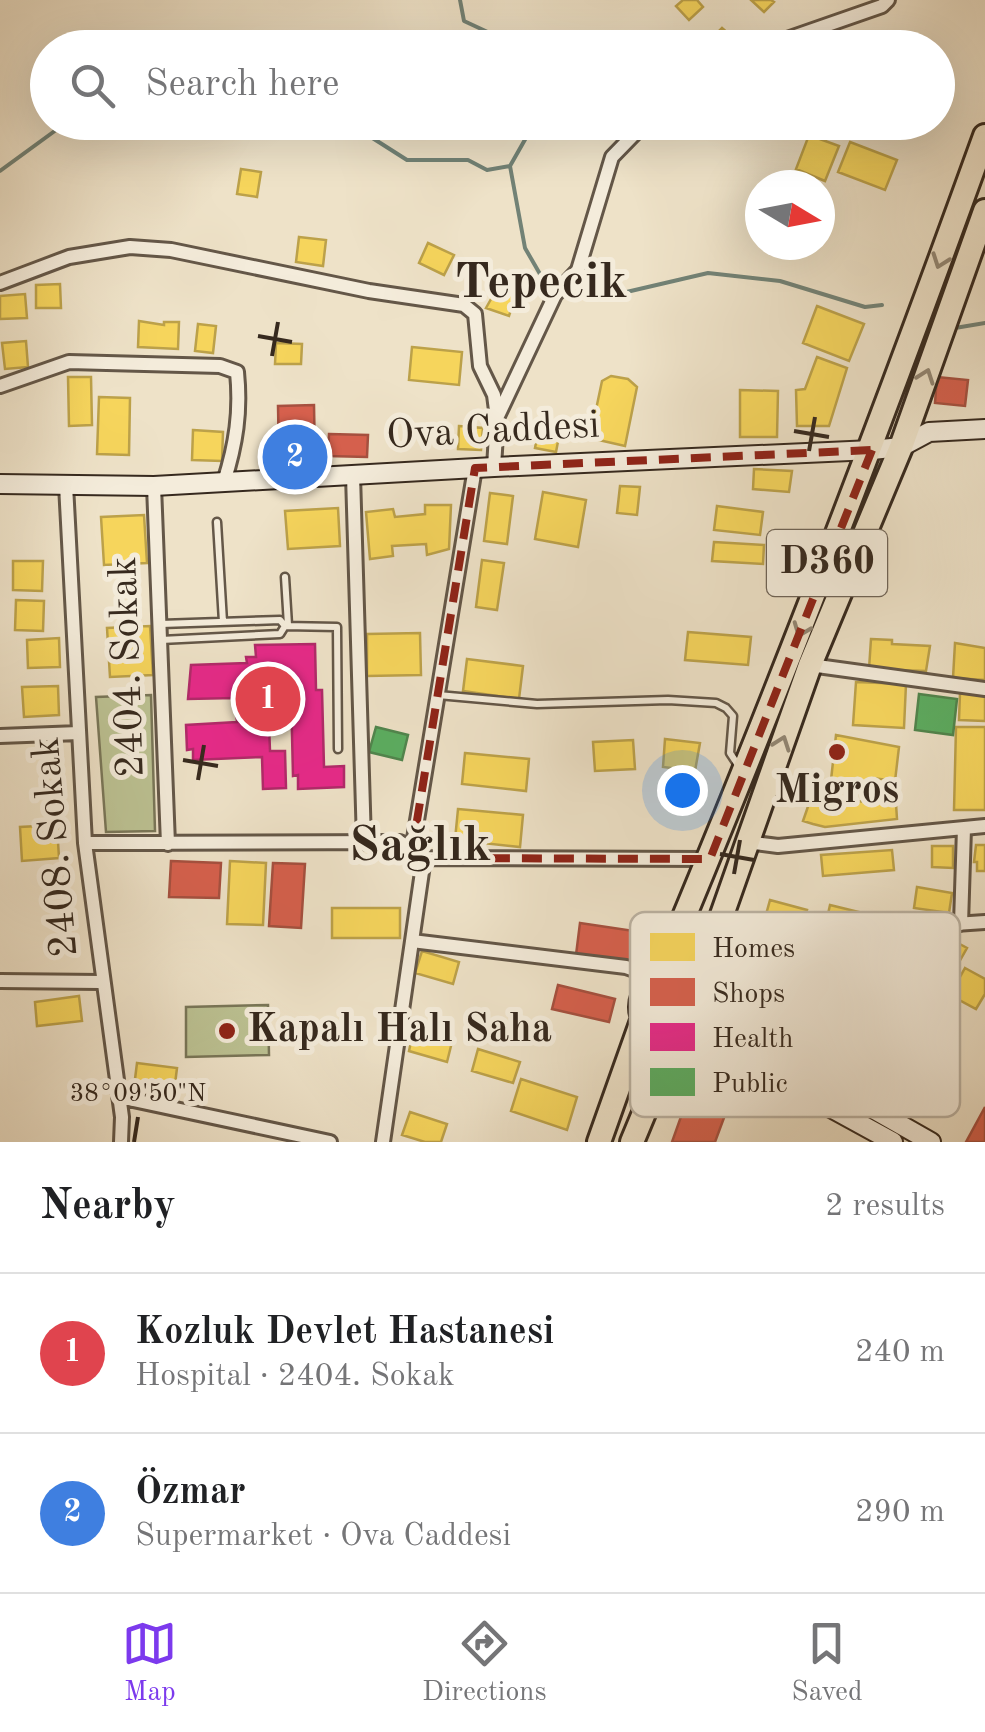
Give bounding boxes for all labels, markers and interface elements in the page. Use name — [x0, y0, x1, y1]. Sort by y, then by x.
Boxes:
search box — [30, 30, 955, 140]
icon: search — [65, 58, 120, 113]
text: Search here — [145, 66, 340, 104]
north arrow — [745, 170, 835, 260]
one-way arrow — [931, 251, 952, 268]
district label: Tepecik — [454, 259, 628, 309]
one-way arrow — [915, 368, 935, 385]
street label: Ova Caddesi — [385, 406, 601, 458]
pin: 2 — [262, 420, 328, 494]
road number: D360 — [767, 530, 887, 596]
street label: 2404. Sokak — [105, 556, 153, 778]
one-way arrow — [792, 620, 812, 638]
pin: 1 — [236, 662, 300, 736]
street label: 2408. Sokak — [27, 735, 87, 959]
one-way arrow — [770, 736, 791, 753]
marker: Migros — [826, 741, 848, 763]
your location — [657, 765, 708, 816]
place label: Migros — [775, 772, 899, 812]
district label: Sağlık — [349, 822, 491, 872]
legend — [630, 912, 960, 1117]
text: Homes — [712, 936, 795, 964]
text: Shops — [712, 981, 785, 1009]
place label: Kapalı Halı Saha — [247, 1011, 552, 1051]
marker: Kapalı Halı Saha — [216, 1020, 238, 1042]
text: Health — [712, 1026, 793, 1054]
text: Public — [712, 1071, 788, 1099]
text: 38°09'50"N — [70, 1082, 206, 1107]
text: Nearby — [40, 1186, 176, 1228]
text: 2 results — [825, 1191, 945, 1223]
text: Kozluk Devlet Hastanesi — [135, 1314, 554, 1352]
text: 1 — [63, 1337, 82, 1369]
text: 240 m — [855, 1337, 945, 1369]
text: Hospital · 2404. Sokak — [135, 1361, 455, 1393]
text: Özmar — [135, 1474, 246, 1512]
text: 2 — [63, 1497, 82, 1529]
text: 290 m — [855, 1497, 945, 1529]
text: Supermarket · Ova Caddesi — [135, 1521, 511, 1553]
tab: Map — [122, 1616, 177, 1711]
tab: Directions — [422, 1616, 547, 1711]
tab: Saved — [791, 1616, 863, 1711]

